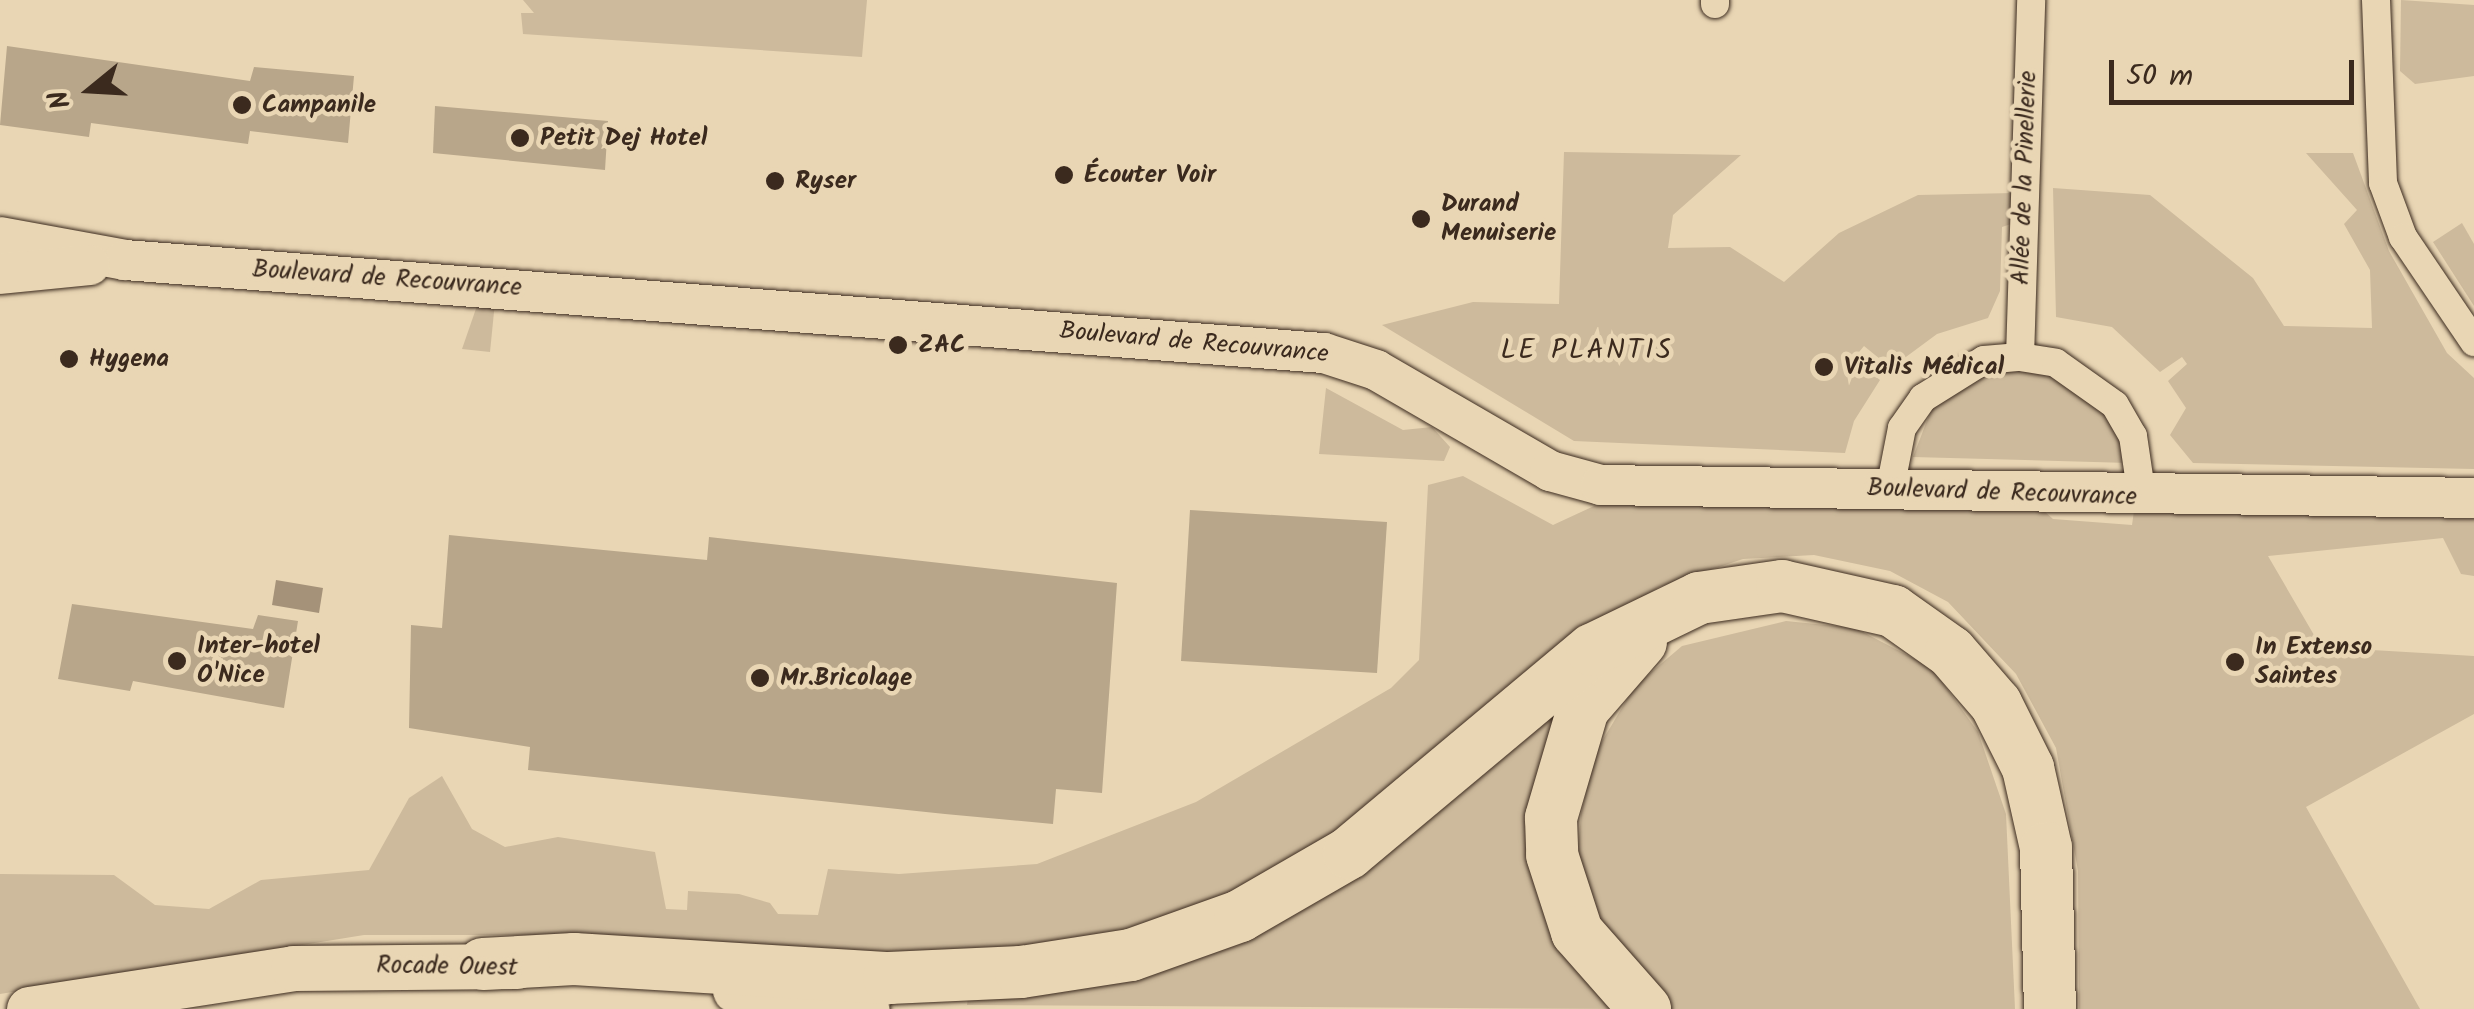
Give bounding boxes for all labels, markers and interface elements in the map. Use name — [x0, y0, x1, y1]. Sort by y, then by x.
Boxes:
north arrow — [40, 40, 140, 140]
scale bar — [2114, 40, 2359, 102]
text: 50 m — [2126, 53, 2193, 101]
street label: Allée de la Pinellerie — [2006, 70, 2044, 286]
text: N — [37, 84, 85, 115]
place label: Campanile — [262, 90, 376, 120]
marker: Campanile — [231, 94, 253, 116]
place label: Petit Dej Hotel — [540, 123, 707, 153]
marker: Petit Dej Hotel — [509, 127, 531, 149]
place label: Écouter Voir — [1084, 160, 1216, 190]
marker: Écouter Voir — [1053, 164, 1075, 186]
place label: Ryser — [795, 166, 856, 196]
marker: Ryser — [764, 170, 786, 192]
place label: Durand Menuiserie — [1441, 190, 1556, 249]
marker: Durand Menuiserie — [1410, 208, 1432, 230]
street label: Boulevard de Recouvrance — [251, 255, 523, 303]
street label: Boulevard de Recouvrance — [1058, 316, 1330, 370]
place label: ZAC — [918, 330, 965, 360]
marker: ZAC — [887, 334, 909, 356]
district label: LE PLANTIS — [1501, 334, 1673, 368]
place label: Hygena — [89, 344, 169, 374]
marker: Hygena — [58, 348, 80, 370]
place label: Vitalis Médical — [1844, 352, 2004, 382]
marker: Vitalis Médical — [1813, 356, 1835, 378]
street label: Boulevard de Recouvrance — [1867, 473, 2137, 513]
place label: Inter-hotel O'Nice — [197, 632, 320, 691]
place label: In Extenso Saintes — [2255, 633, 2372, 692]
marker: Inter-hotel O'Nice — [166, 650, 188, 672]
marker: In Extenso Saintes — [2224, 651, 2246, 673]
place label: Mr.Bricolage — [780, 663, 912, 693]
marker: Mr.Bricolage — [749, 667, 771, 689]
street label: Rocade Ouest — [376, 951, 518, 983]

